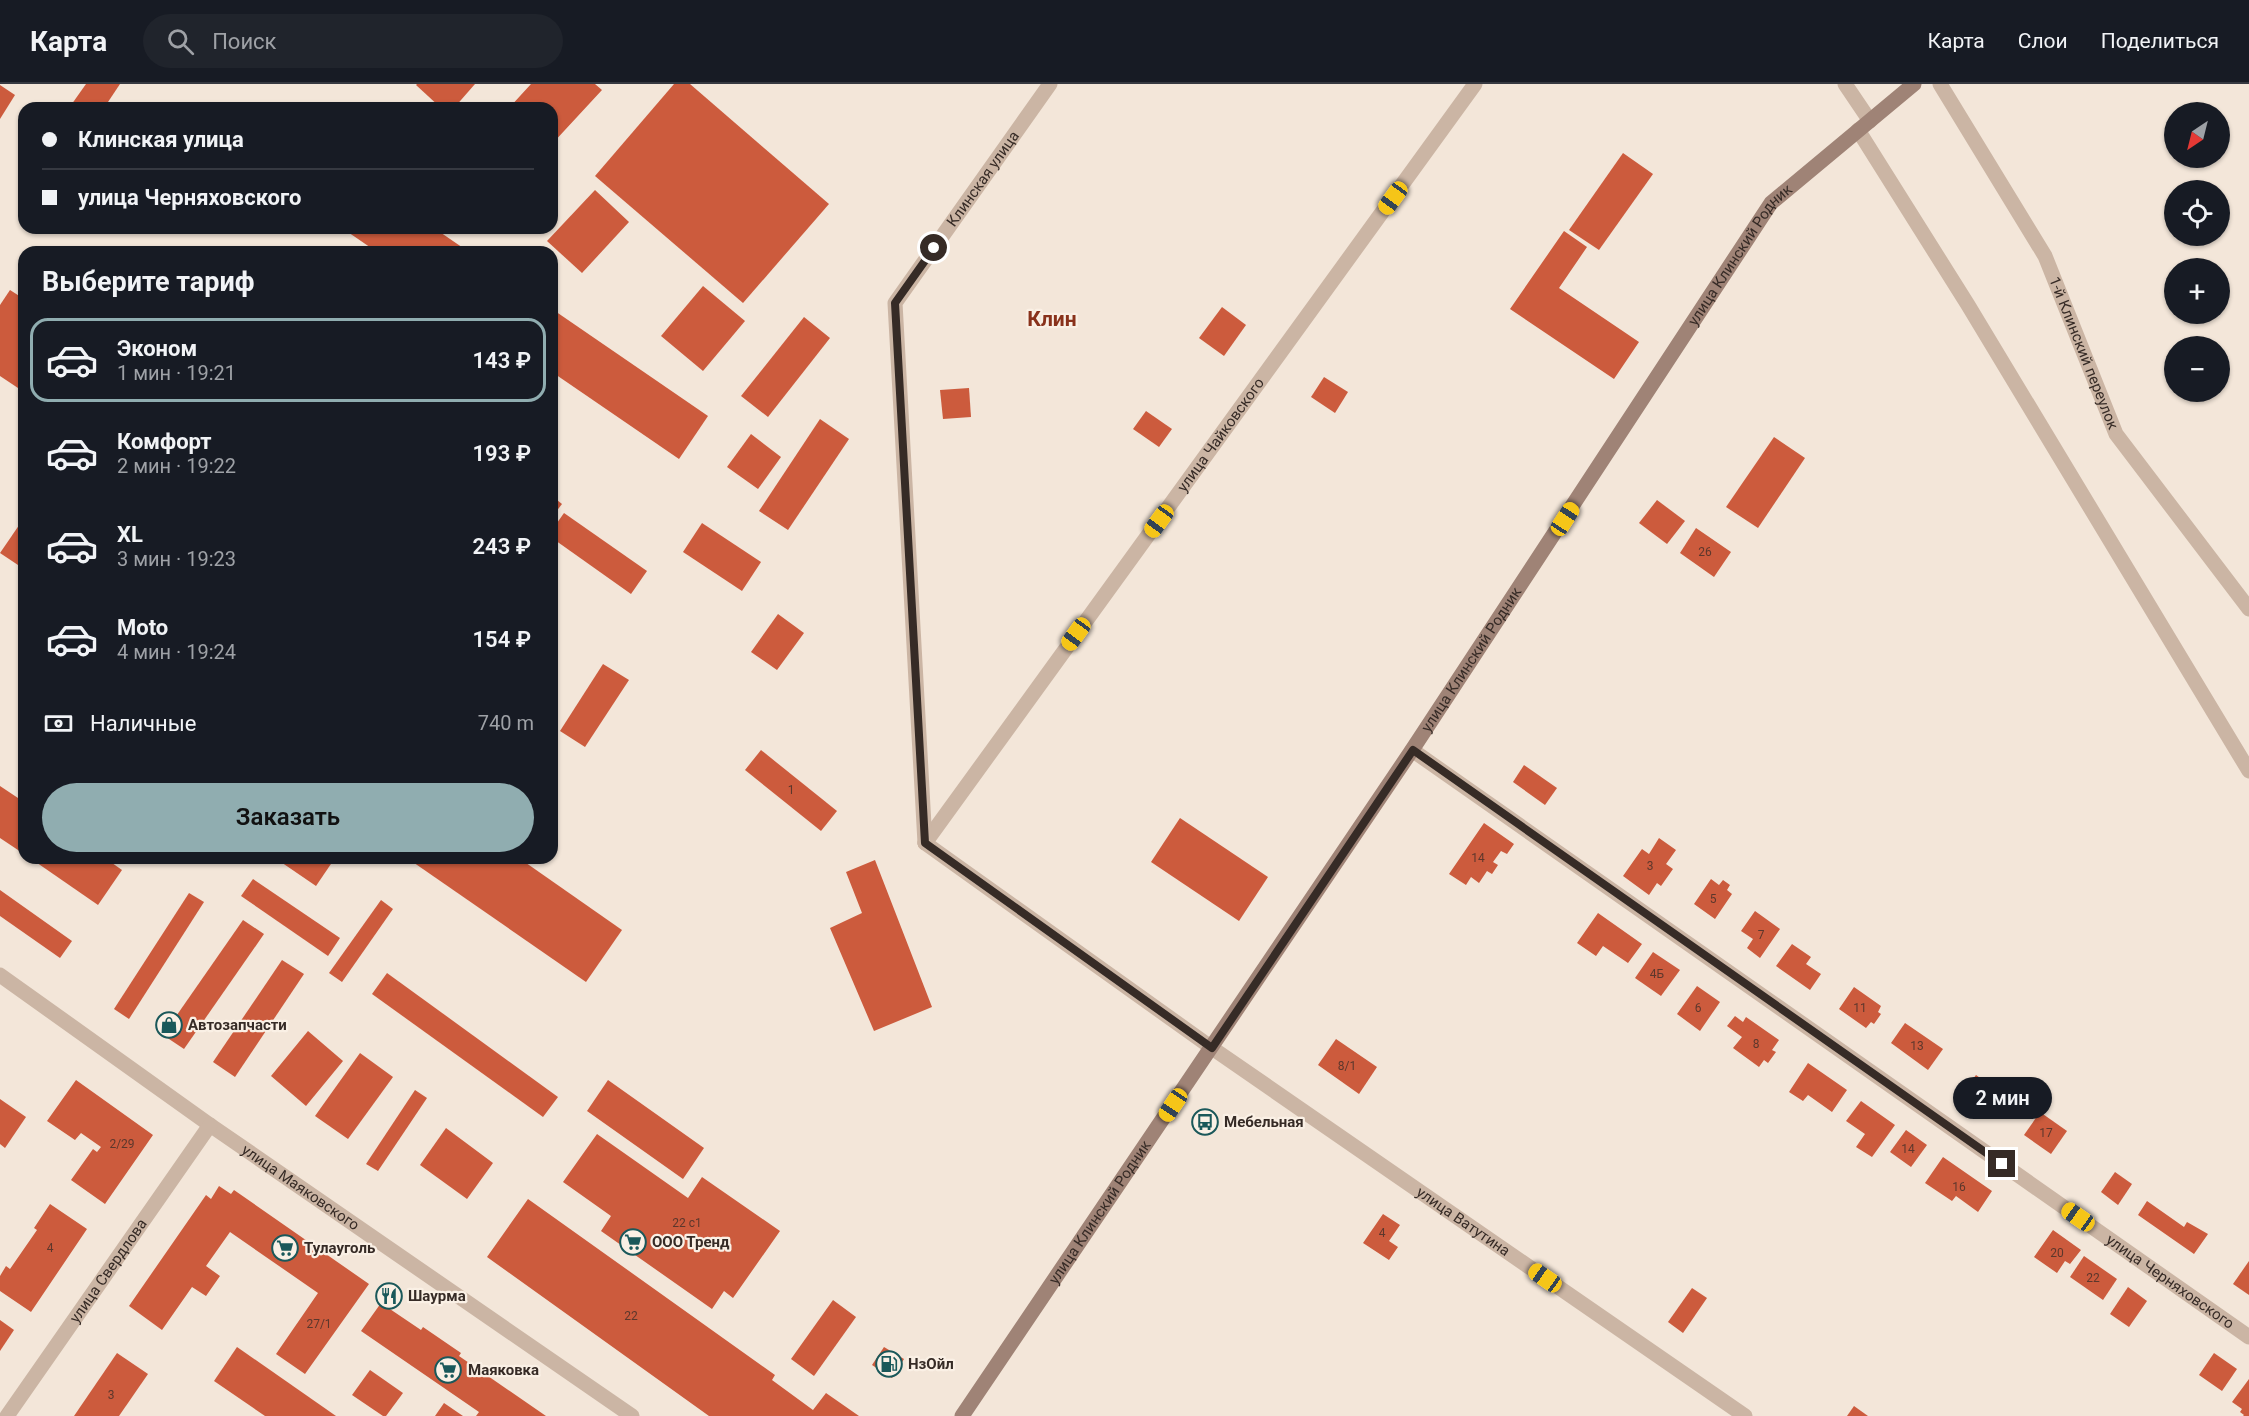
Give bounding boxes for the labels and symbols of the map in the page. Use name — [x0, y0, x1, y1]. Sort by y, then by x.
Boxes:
north arrow — [2164, 102, 2230, 168]
street label: Клинская улица — [943, 127, 1023, 230]
car — [1375, 178, 1411, 218]
street label: улица Клинский Родник — [1684, 180, 1796, 329]
route start — [920, 234, 947, 261]
street label: 1-й Клинский переулок — [2045, 274, 2122, 432]
district label: Клин — [1027, 307, 1077, 331]
street label: улица Чайковского — [1173, 374, 1268, 495]
car — [1548, 499, 1582, 539]
car — [1141, 501, 1177, 541]
house number: 26 — [1698, 545, 1712, 559]
street label: улица Клинский Родник — [1417, 584, 1525, 735]
car — [1058, 614, 1094, 654]
house number: 1 — [788, 783, 794, 797]
house number: 14 — [1471, 851, 1485, 865]
house number: 3 — [1647, 859, 1653, 873]
house number: 5 — [1710, 892, 1717, 906]
house number: 7 — [1758, 928, 1765, 942]
house number: 4Б — [1650, 967, 1665, 981]
house number: 6 — [1695, 1001, 1702, 1015]
house number: 11 — [1853, 1001, 1867, 1015]
shop icon: Автозапчасти — [154, 1010, 184, 1040]
place label: Автозапчасти — [188, 1016, 287, 1034]
house number: 8 — [1753, 1037, 1760, 1051]
house number: 13 — [1910, 1039, 1924, 1053]
house number: 8/1 — [1338, 1059, 1356, 1073]
callout: 2 мин — [1952, 1077, 2052, 1119]
car — [1155, 1085, 1191, 1125]
bus stop icon: Мебельная — [1190, 1107, 1220, 1137]
place label: Мебельная — [1224, 1113, 1304, 1131]
house number: 17 — [2039, 1126, 2053, 1140]
house number: 2/29 — [109, 1137, 135, 1151]
street label: улица Клинский Родник — [1045, 1137, 1155, 1287]
street label: улица Маяковского — [238, 1141, 363, 1234]
house number: 14 — [1901, 1142, 1915, 1156]
route end — [1988, 1150, 2015, 1177]
house number: 16 — [1952, 1180, 1966, 1194]
street label: улица Ватутина — [1413, 1183, 1513, 1260]
car — [2058, 1199, 2098, 1235]
street label: улица Свердлова — [66, 1215, 151, 1326]
house number: 22 с1 — [672, 1216, 702, 1230]
house number: 4 — [1379, 1226, 1386, 1240]
supermarket icon: ООО Тренд — [618, 1227, 648, 1257]
street label: улица Черняховского — [2103, 1231, 2238, 1333]
supermarket icon: Тулауголь — [270, 1233, 300, 1263]
place label: ООО Тренд — [652, 1233, 730, 1251]
place label: Тулауголь — [304, 1239, 375, 1257]
house number: 4 — [47, 1241, 54, 1255]
house number: 20 — [2050, 1246, 2064, 1260]
car — [1525, 1260, 1565, 1296]
house number: 22 — [2086, 1271, 2100, 1285]
restaurant icon: Шаурма — [374, 1281, 404, 1311]
place label: Шаурма — [408, 1287, 466, 1305]
house number: 22 — [624, 1309, 638, 1323]
house number: 27/1 — [306, 1317, 332, 1331]
fuel station icon: НзОйл — [874, 1349, 904, 1379]
supermarket icon: Маяковка — [433, 1355, 463, 1385]
place label: НзОйл — [908, 1355, 954, 1373]
place label: Маяковка — [468, 1361, 539, 1379]
house number: 3 — [108, 1388, 114, 1402]

